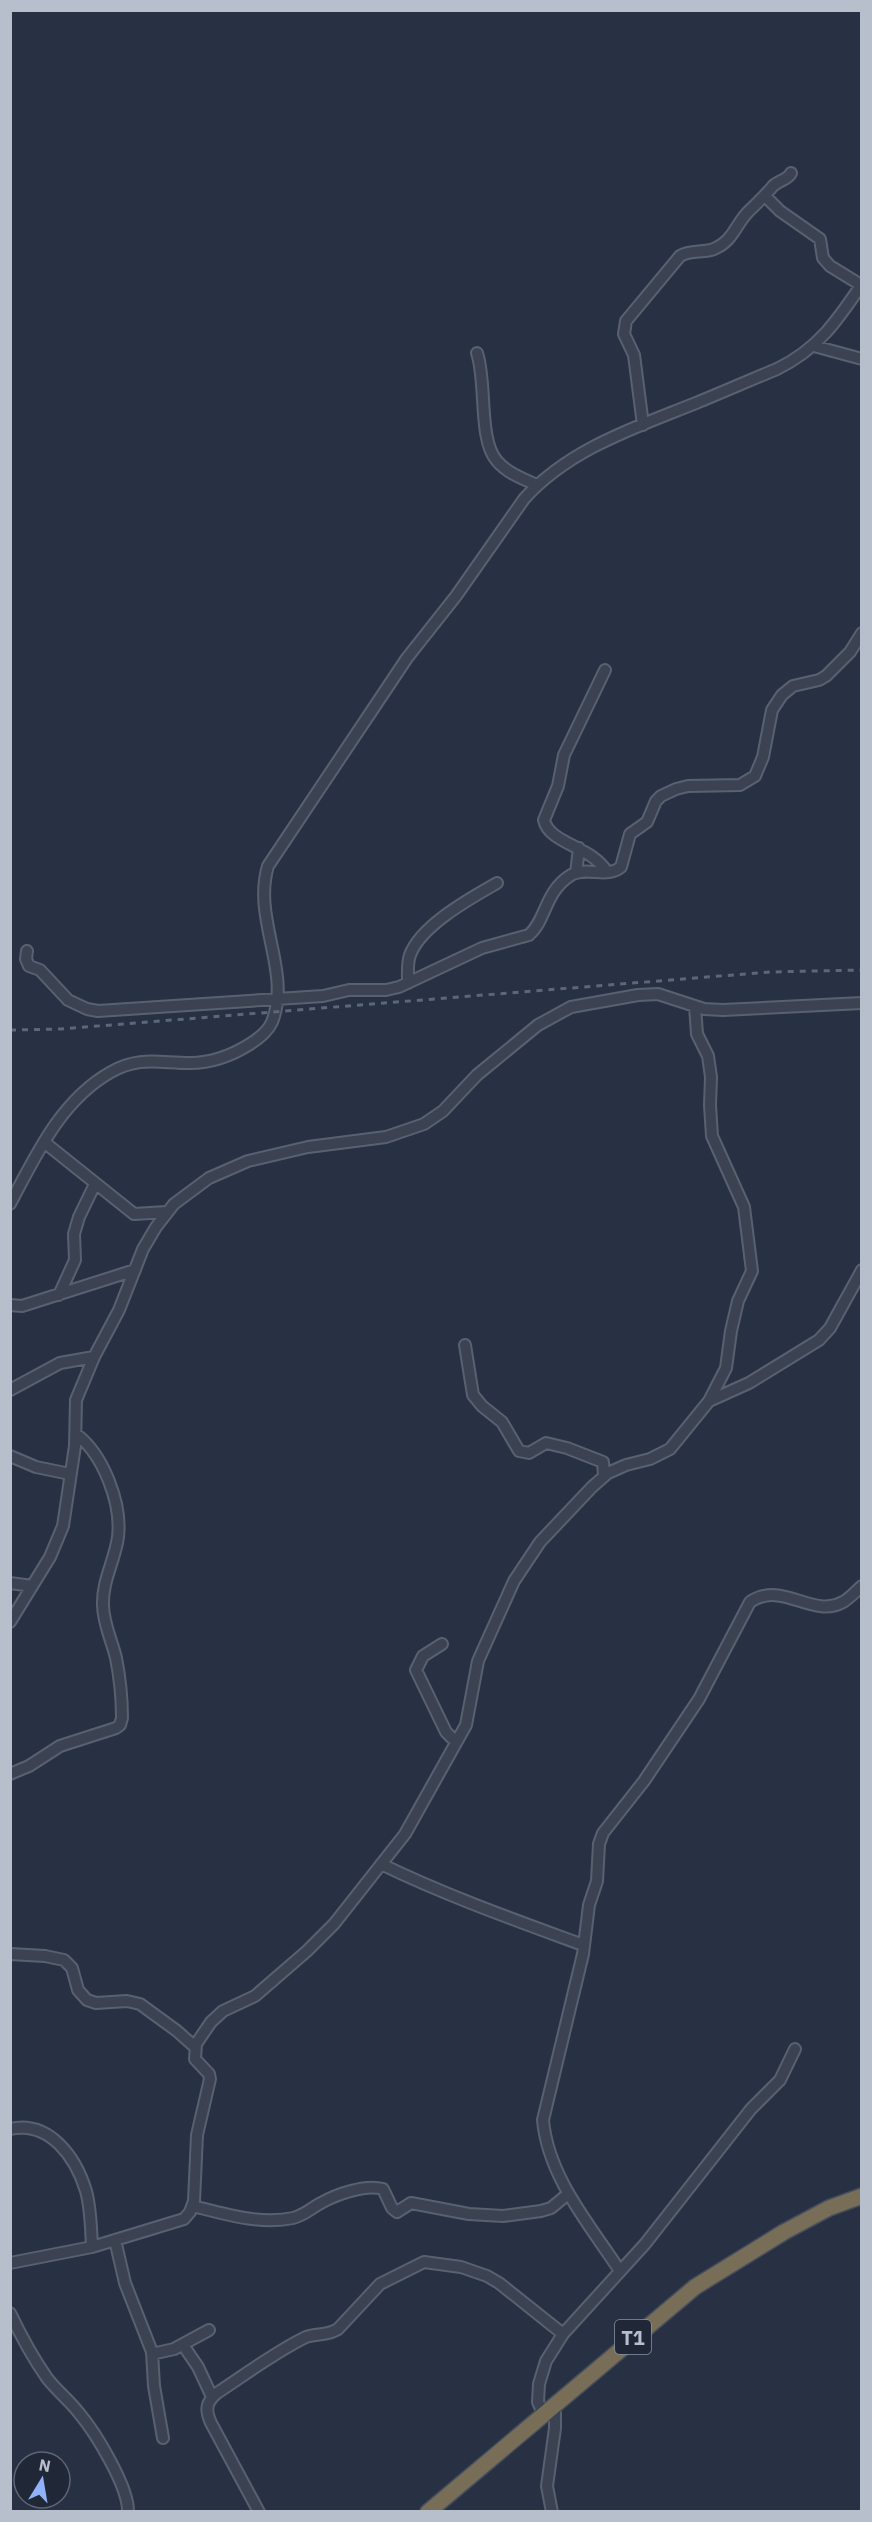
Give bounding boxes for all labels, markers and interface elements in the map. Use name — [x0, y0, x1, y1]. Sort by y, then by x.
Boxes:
road number: T1 — [615, 2320, 651, 2354]
north arrow — [12, 2450, 72, 2510]
text: N — [37, 2454, 52, 2476]

